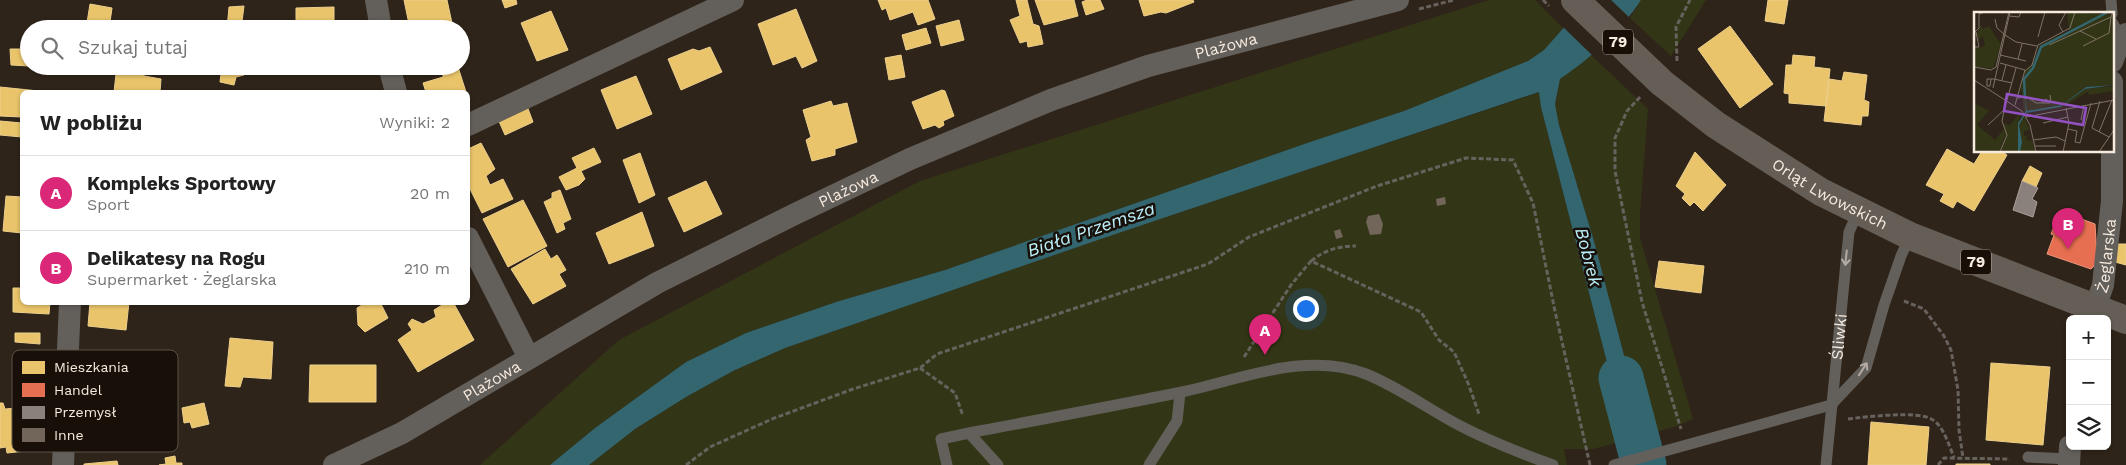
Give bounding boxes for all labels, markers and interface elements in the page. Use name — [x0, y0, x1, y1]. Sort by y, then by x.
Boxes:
inset map — [1974, 12, 2114, 152]
search box — [20, 20, 470, 75]
street label: Plażowa — [1193, 28, 1259, 63]
road number: 79 — [1603, 30, 1633, 54]
icon: search — [38, 34, 66, 62]
text: Szukaj tutaj — [78, 36, 188, 59]
text: W pobliżu — [40, 110, 142, 135]
text: Wyniki: 2 — [379, 113, 450, 132]
street label: Orląt Lwowskich — [1769, 154, 1891, 233]
street label: Plażowa — [815, 166, 881, 211]
text: Kompleks Sportowy — [87, 172, 276, 195]
text: A — [51, 184, 61, 203]
text: 20 m — [410, 184, 450, 203]
text: Sport — [87, 195, 130, 214]
water label: Biała Przemsza — [1024, 197, 1158, 261]
pin: B — [2052, 208, 2084, 249]
street label: Żeglarska — [2092, 218, 2120, 295]
water label: Bobrek — [1571, 225, 1607, 290]
text: Delikatesy na Rogu — [87, 247, 265, 270]
one-way arrow — [1841, 250, 1851, 266]
road number: 79 — [1961, 250, 1991, 274]
text: B — [51, 259, 61, 278]
text: 210 m — [404, 259, 450, 278]
text: Supermarket · Żeglarska — [87, 270, 277, 289]
your location — [1293, 296, 1319, 322]
street label: Śliwki — [1827, 313, 1850, 361]
pin: A — [1249, 314, 1281, 355]
map controls — [2066, 315, 2111, 450]
button: + — [2066, 315, 2111, 360]
legend — [12, 350, 178, 452]
street label: Plażowa — [459, 356, 524, 405]
text: Mieszkania — [54, 359, 129, 375]
button: − — [2066, 360, 2111, 405]
one-way arrow — [1857, 362, 1868, 376]
text: Handel — [54, 382, 103, 398]
text: Przemysł — [54, 404, 116, 420]
button: layers — [2066, 405, 2111, 450]
text: Inne — [54, 427, 83, 443]

